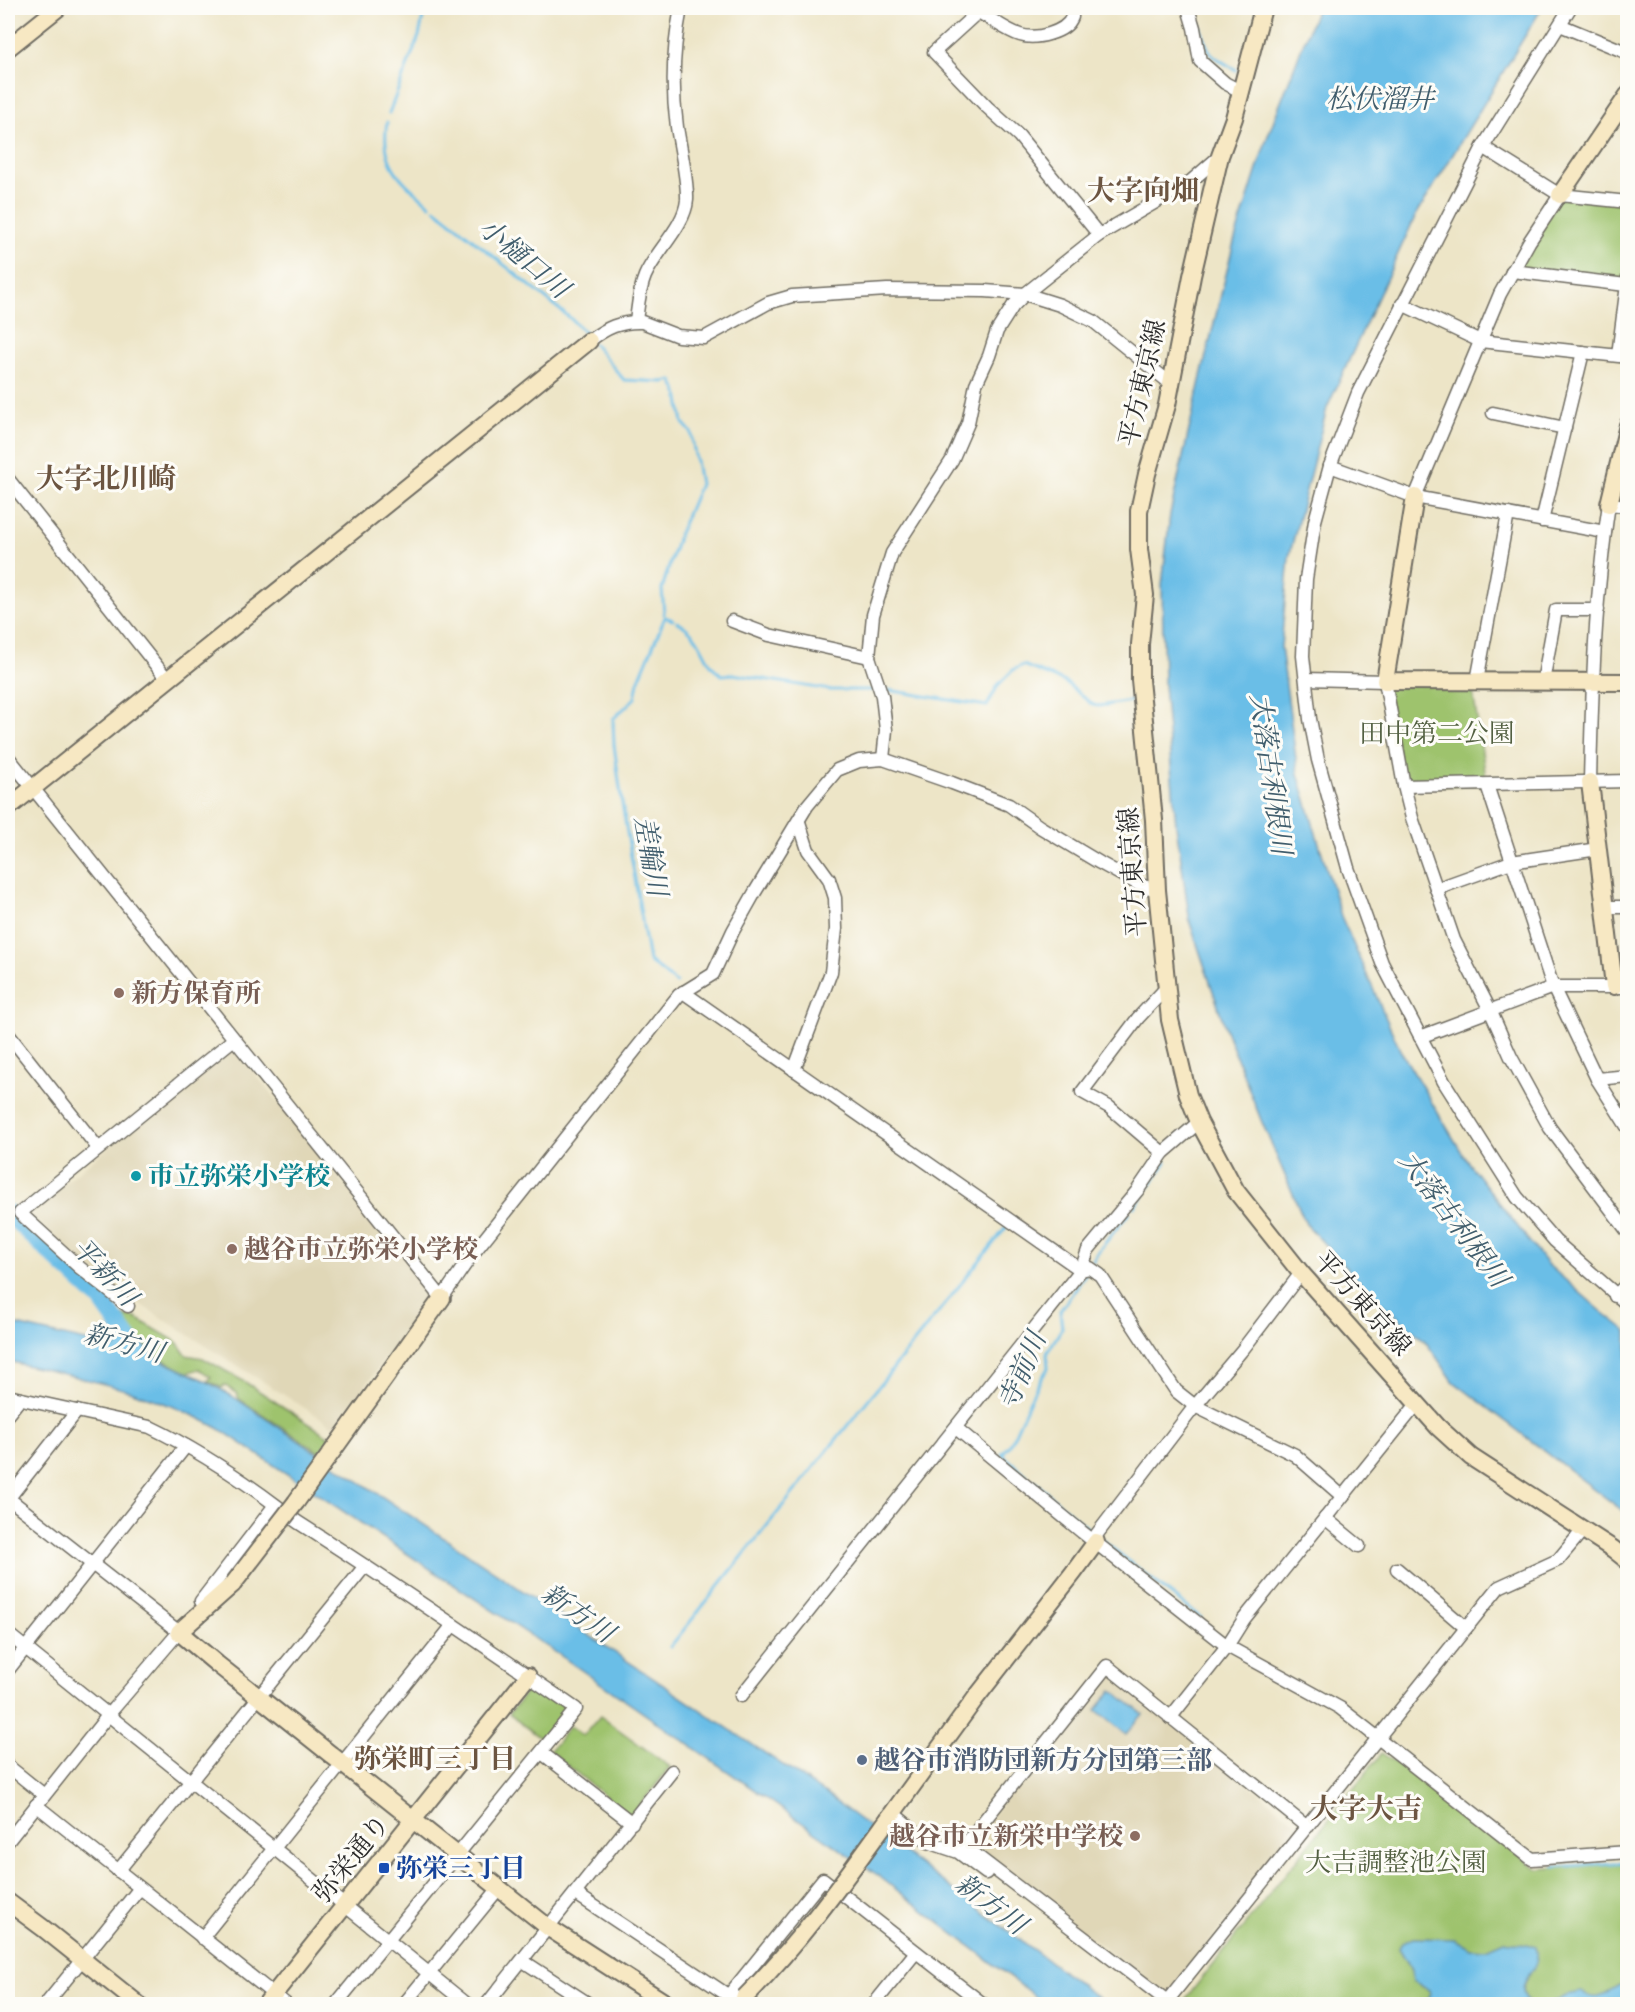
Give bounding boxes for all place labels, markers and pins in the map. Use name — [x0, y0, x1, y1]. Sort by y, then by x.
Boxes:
place label: 新方保育所 — [131, 976, 261, 1011]
marker: 新方保育所 — [112, 986, 126, 1000]
place label: 市立弥栄小学校 — [148, 1159, 330, 1194]
marker: 市立弥栄小学校 — [129, 1169, 143, 1183]
place label: 越谷市立弥栄小学校 — [244, 1232, 478, 1267]
marker: 越谷市立弥栄小学校 — [225, 1242, 239, 1256]
place label: 越谷市消防団新方分団第三部 — [874, 1743, 1212, 1778]
marker: 越谷市消防団新方分団第三部 — [855, 1753, 869, 1767]
place label: 越谷市立新栄中学校 — [889, 1819, 1123, 1854]
marker: 越谷市立新栄中学校 — [1128, 1829, 1142, 1843]
place label: 弥栄三丁目 — [396, 1851, 526, 1886]
marker: 弥栄三丁目 — [377, 1861, 391, 1875]

